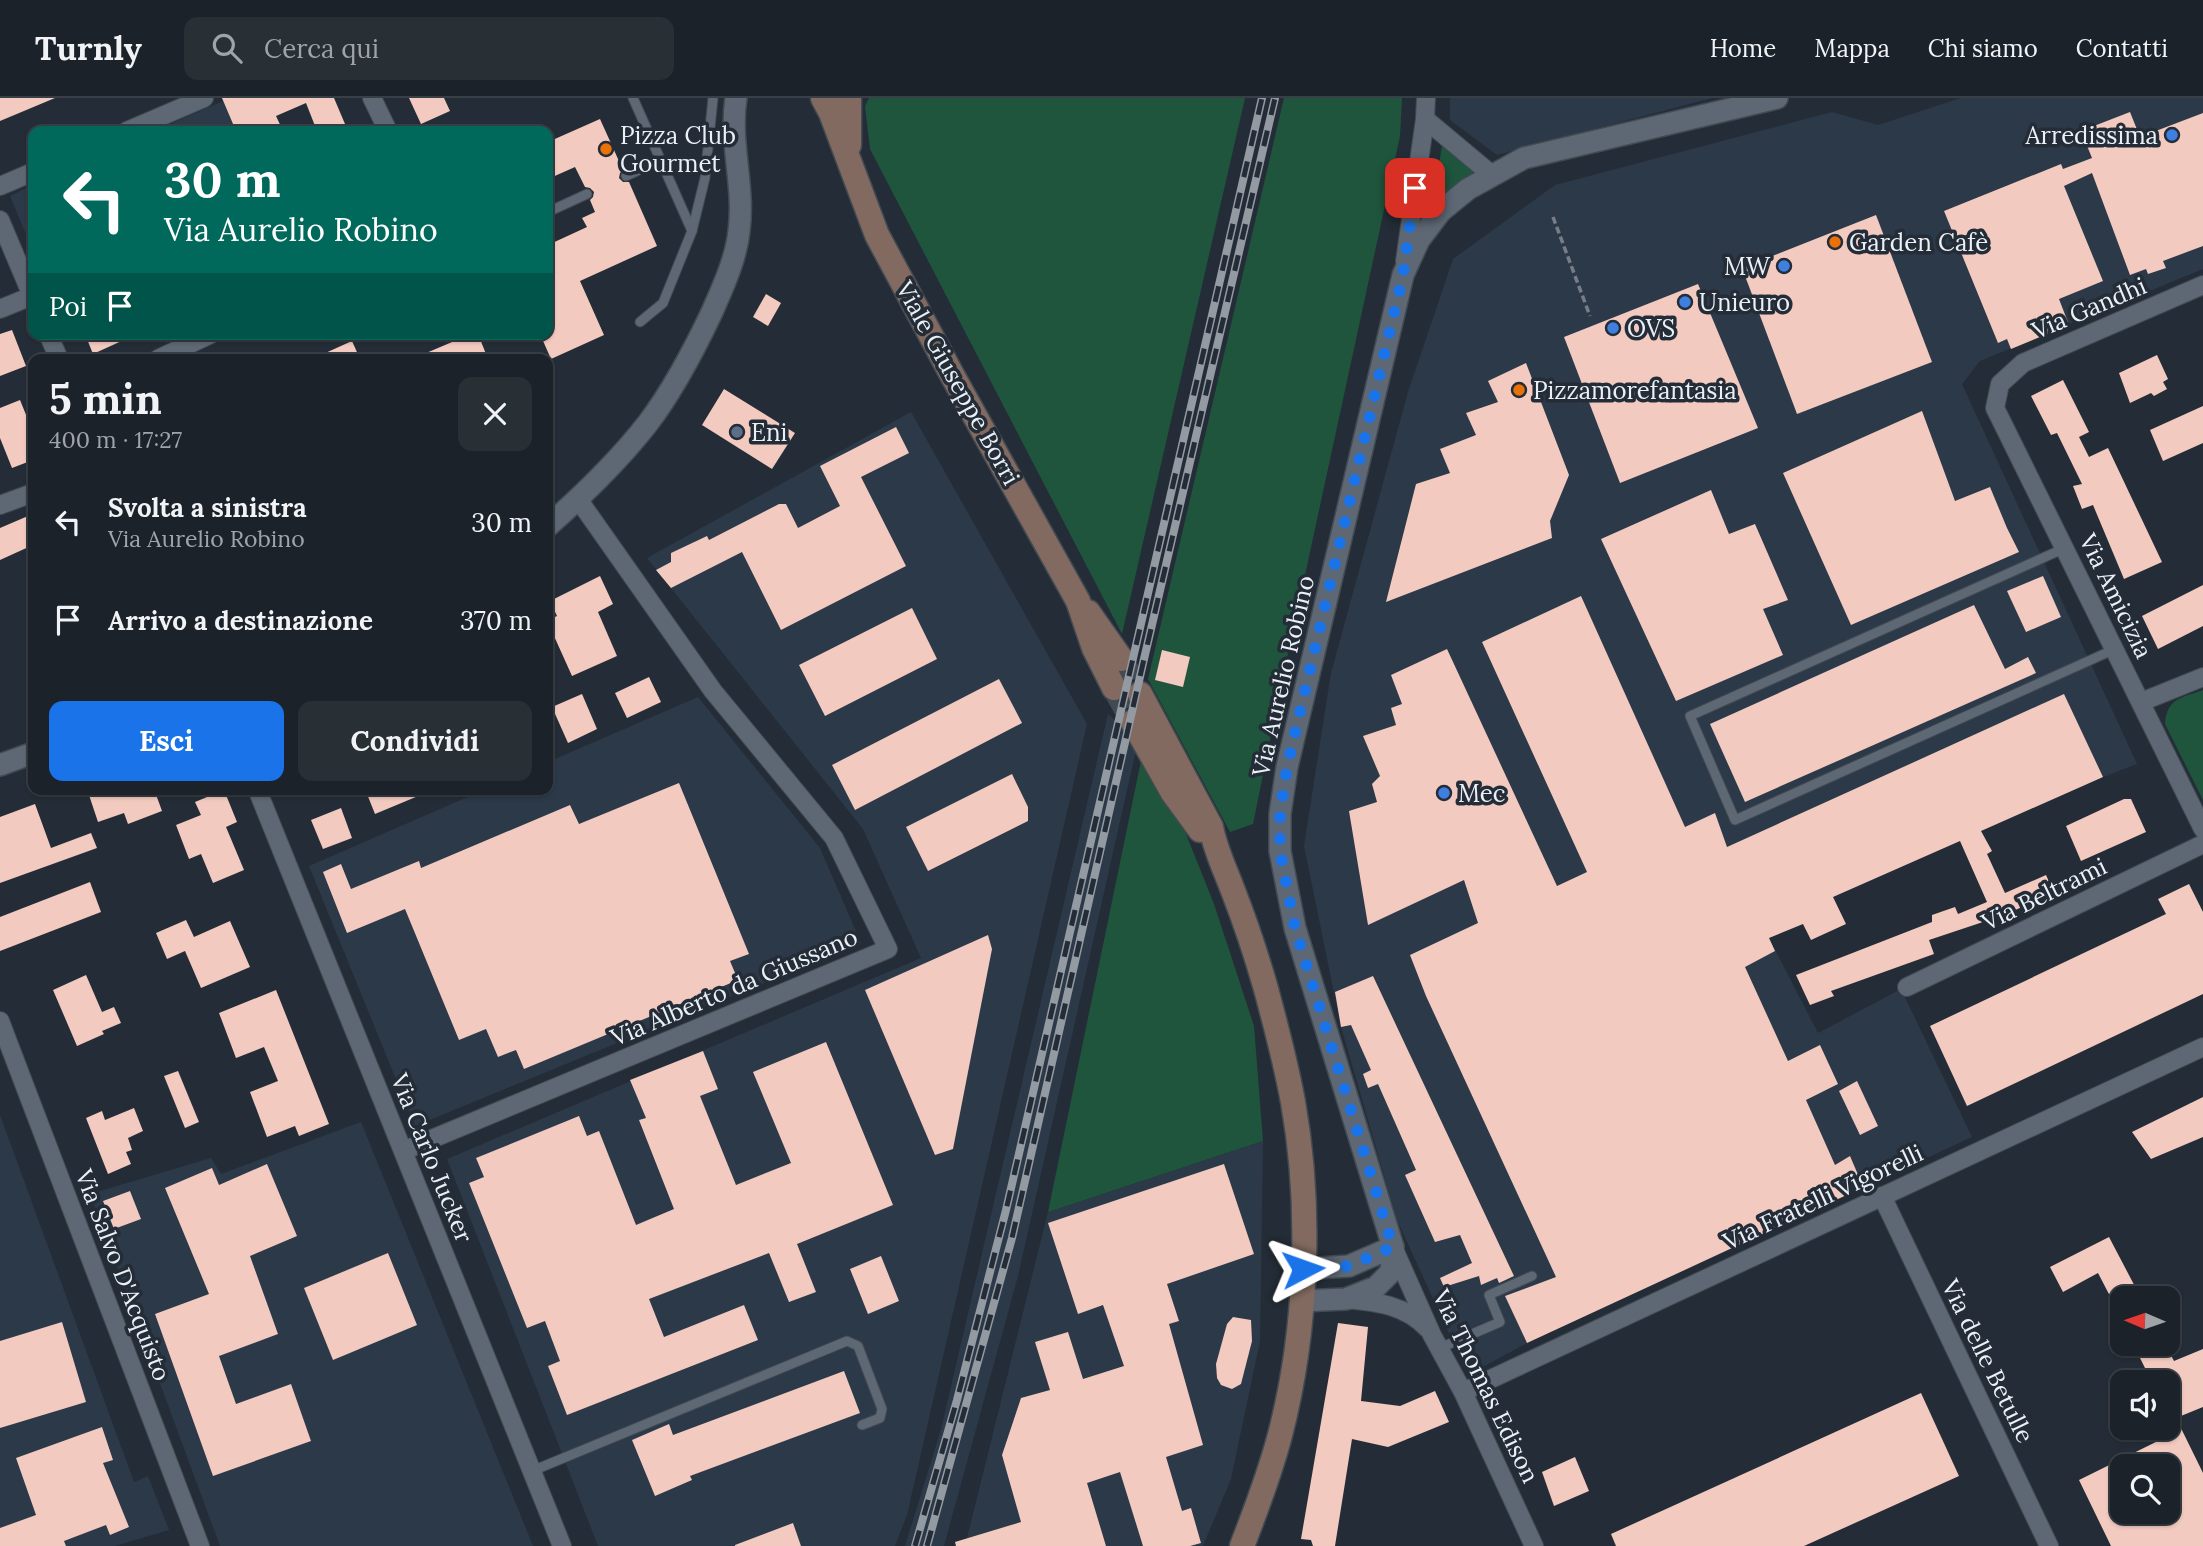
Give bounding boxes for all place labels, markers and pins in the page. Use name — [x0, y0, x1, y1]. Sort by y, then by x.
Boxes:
place label: Pizza Club Gourmet — [620, 120, 736, 179]
place label: Arredissima — [2025, 120, 2158, 151]
marker: Arredissima — [2164, 127, 2180, 143]
marker: Pizza Club Gourmet — [598, 141, 614, 157]
pin — [1385, 158, 1445, 218]
place label: Garden Cafè — [1849, 227, 1988, 258]
marker: Garden Cafè — [1827, 234, 1843, 250]
place label: MW — [1724, 251, 1771, 282]
marker: MW — [1776, 258, 1792, 274]
place label: Unieuro — [1699, 287, 1790, 318]
marker: Unieuro — [1677, 294, 1693, 310]
place label: OVS — [1627, 313, 1675, 344]
marker: OVS — [1605, 320, 1621, 336]
place label: Pizzamorefantasia — [1533, 375, 1737, 406]
marker: Pizzamorefantasia — [1511, 382, 1527, 398]
place label: Eni — [751, 417, 787, 448]
marker: Eni — [729, 424, 745, 440]
place label: Mec — [1458, 778, 1506, 809]
marker: Mec — [1436, 785, 1452, 801]

